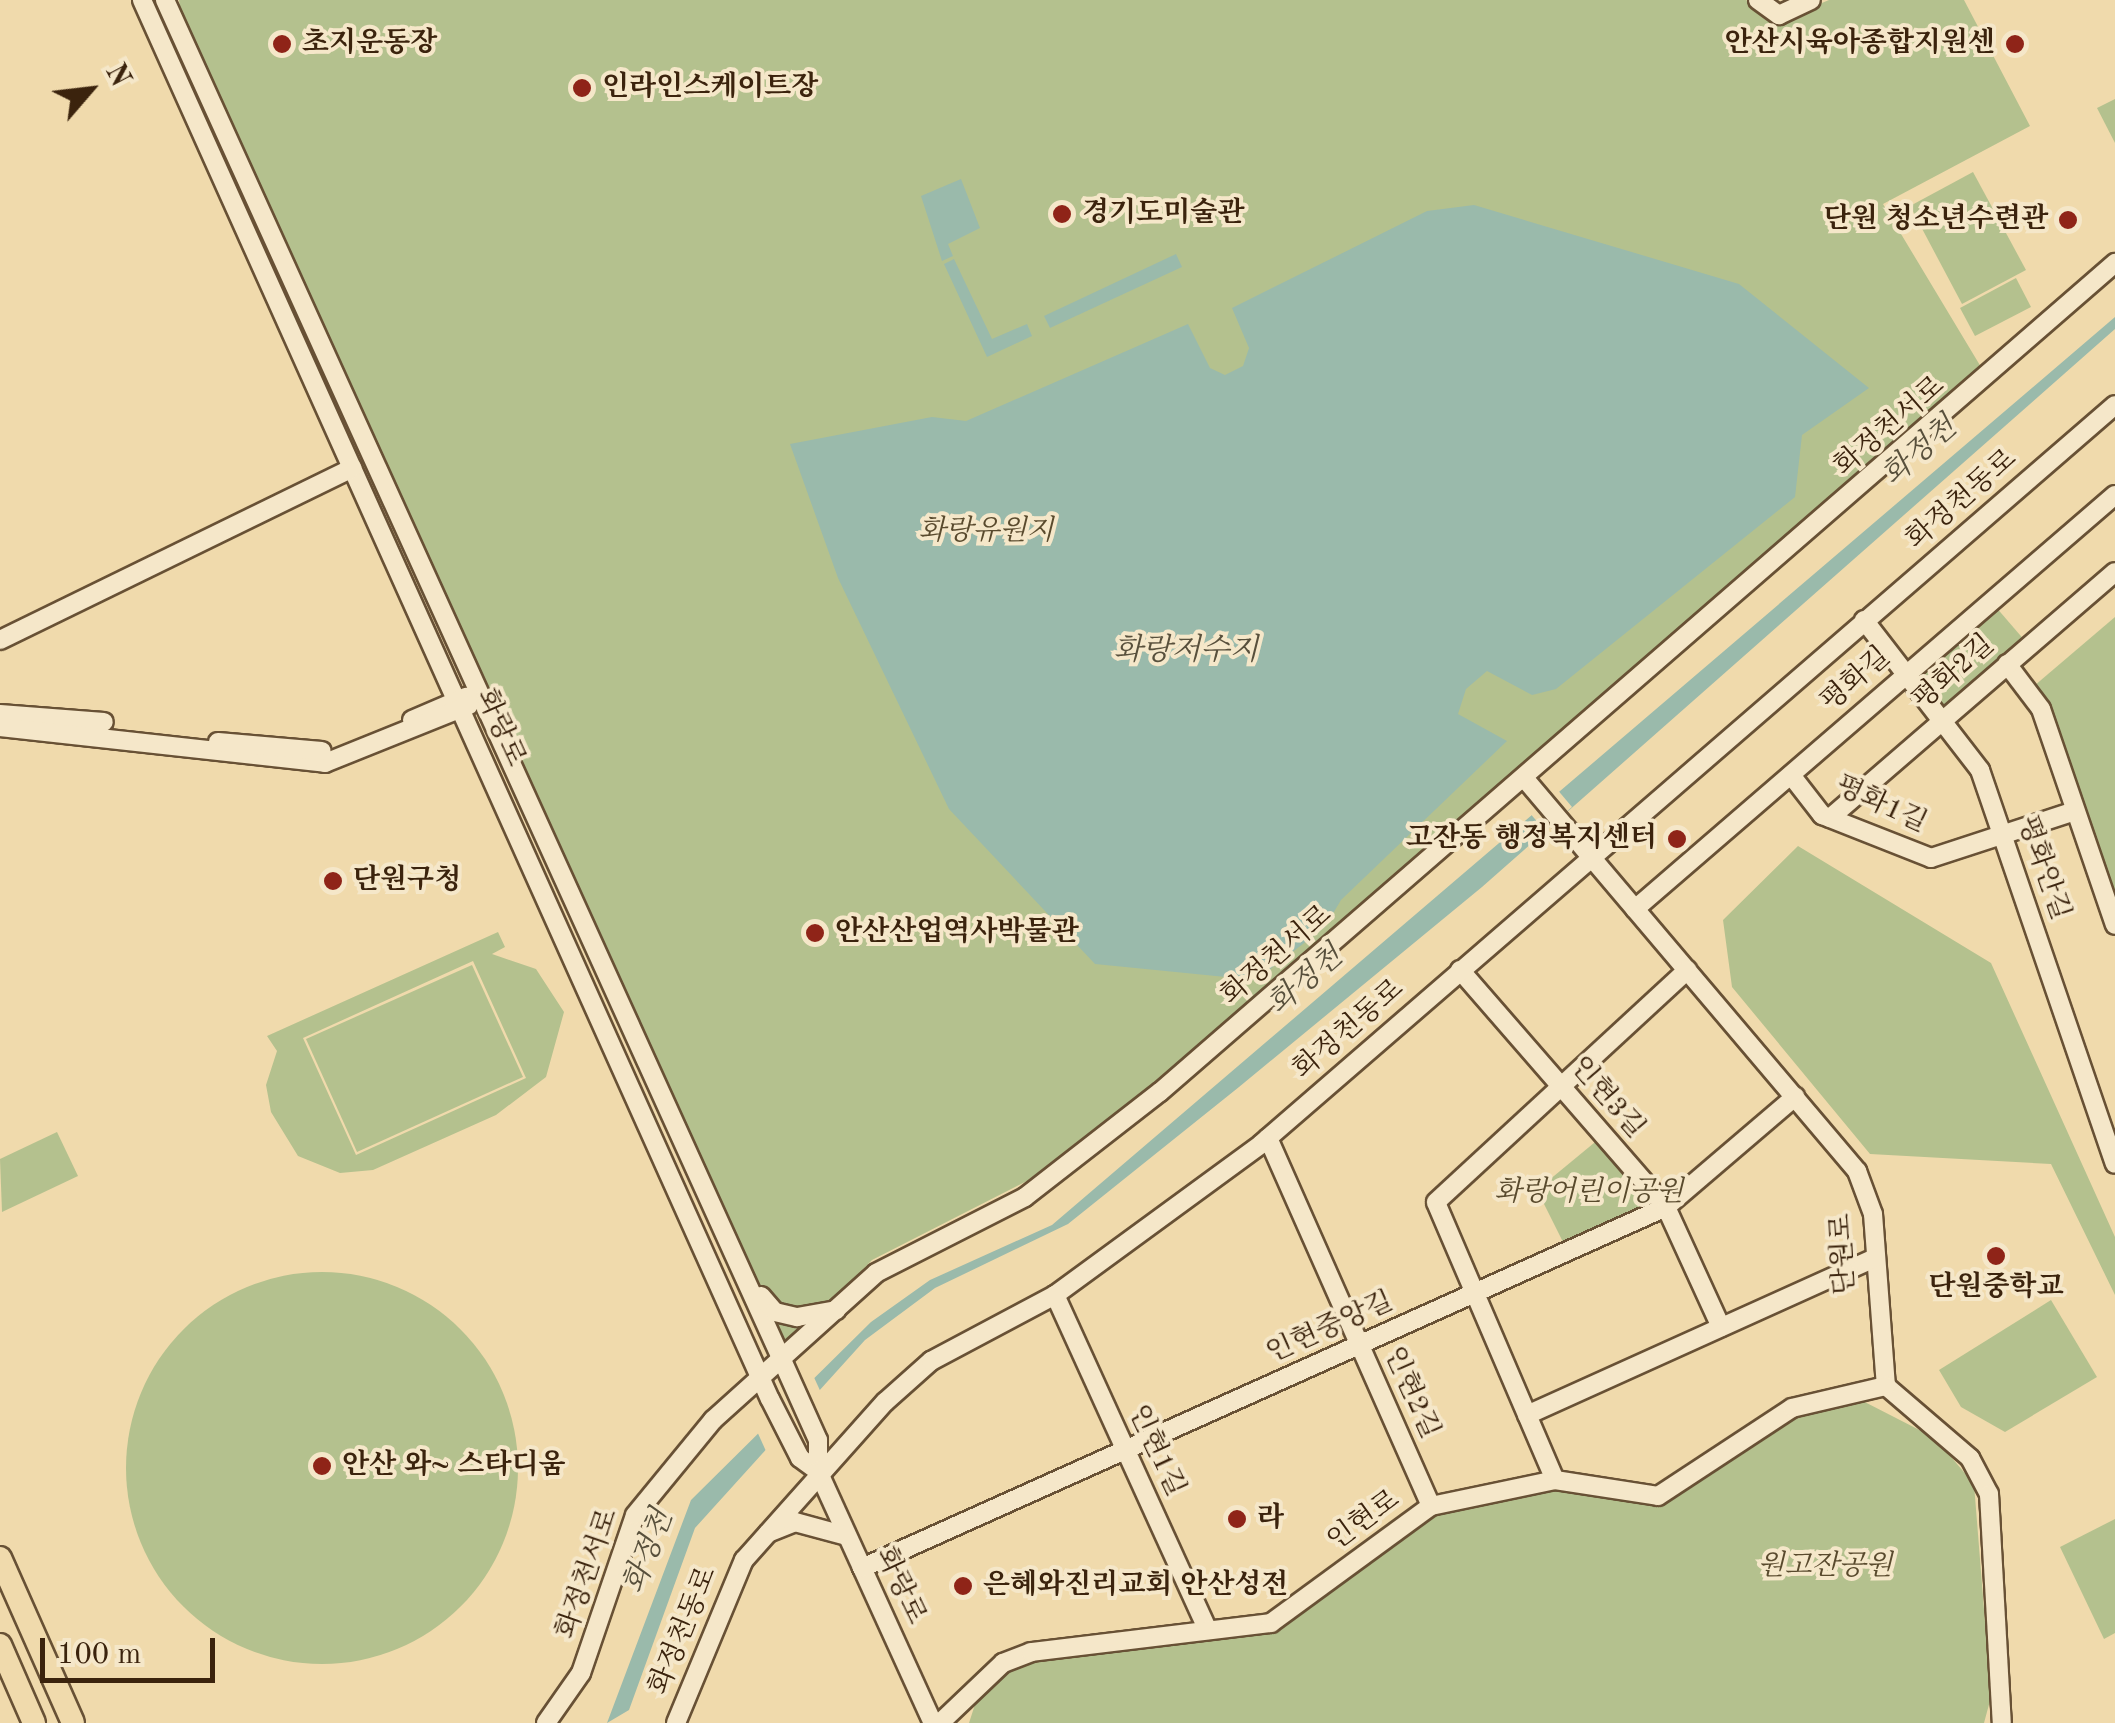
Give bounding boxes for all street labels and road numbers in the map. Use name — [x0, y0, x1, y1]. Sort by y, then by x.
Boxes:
street label: 화정천서로 — [1828, 370, 1952, 484]
street label: 화정천동로 — [1900, 443, 2024, 557]
street label: 평화2길 — [1906, 628, 2002, 718]
street label: 평화길 — [1814, 641, 1898, 719]
street label: 화랑로 — [468, 684, 532, 772]
street label: 평화1길 — [1830, 769, 1932, 841]
street label: 평화안길 — [2010, 811, 2076, 925]
street label: 화정천서로 — [1215, 899, 1339, 1013]
street label: 화정천동로 — [1287, 973, 1411, 1087]
street label: 인현3길 — [1562, 1050, 1652, 1146]
street label: 단원로 — [1825, 1213, 1863, 1295]
street label: 인현중앙길 — [1261, 1285, 1399, 1371]
street label: 인현2길 — [1376, 1342, 1446, 1444]
street label: 인현1길 — [1120, 1400, 1192, 1502]
street label: 인현로 — [1321, 1484, 1407, 1558]
street label: 화정천서로 — [550, 1505, 626, 1643]
street label: 화랑로 — [868, 1542, 932, 1630]
street label: 화정천동로 — [643, 1562, 725, 1700]

